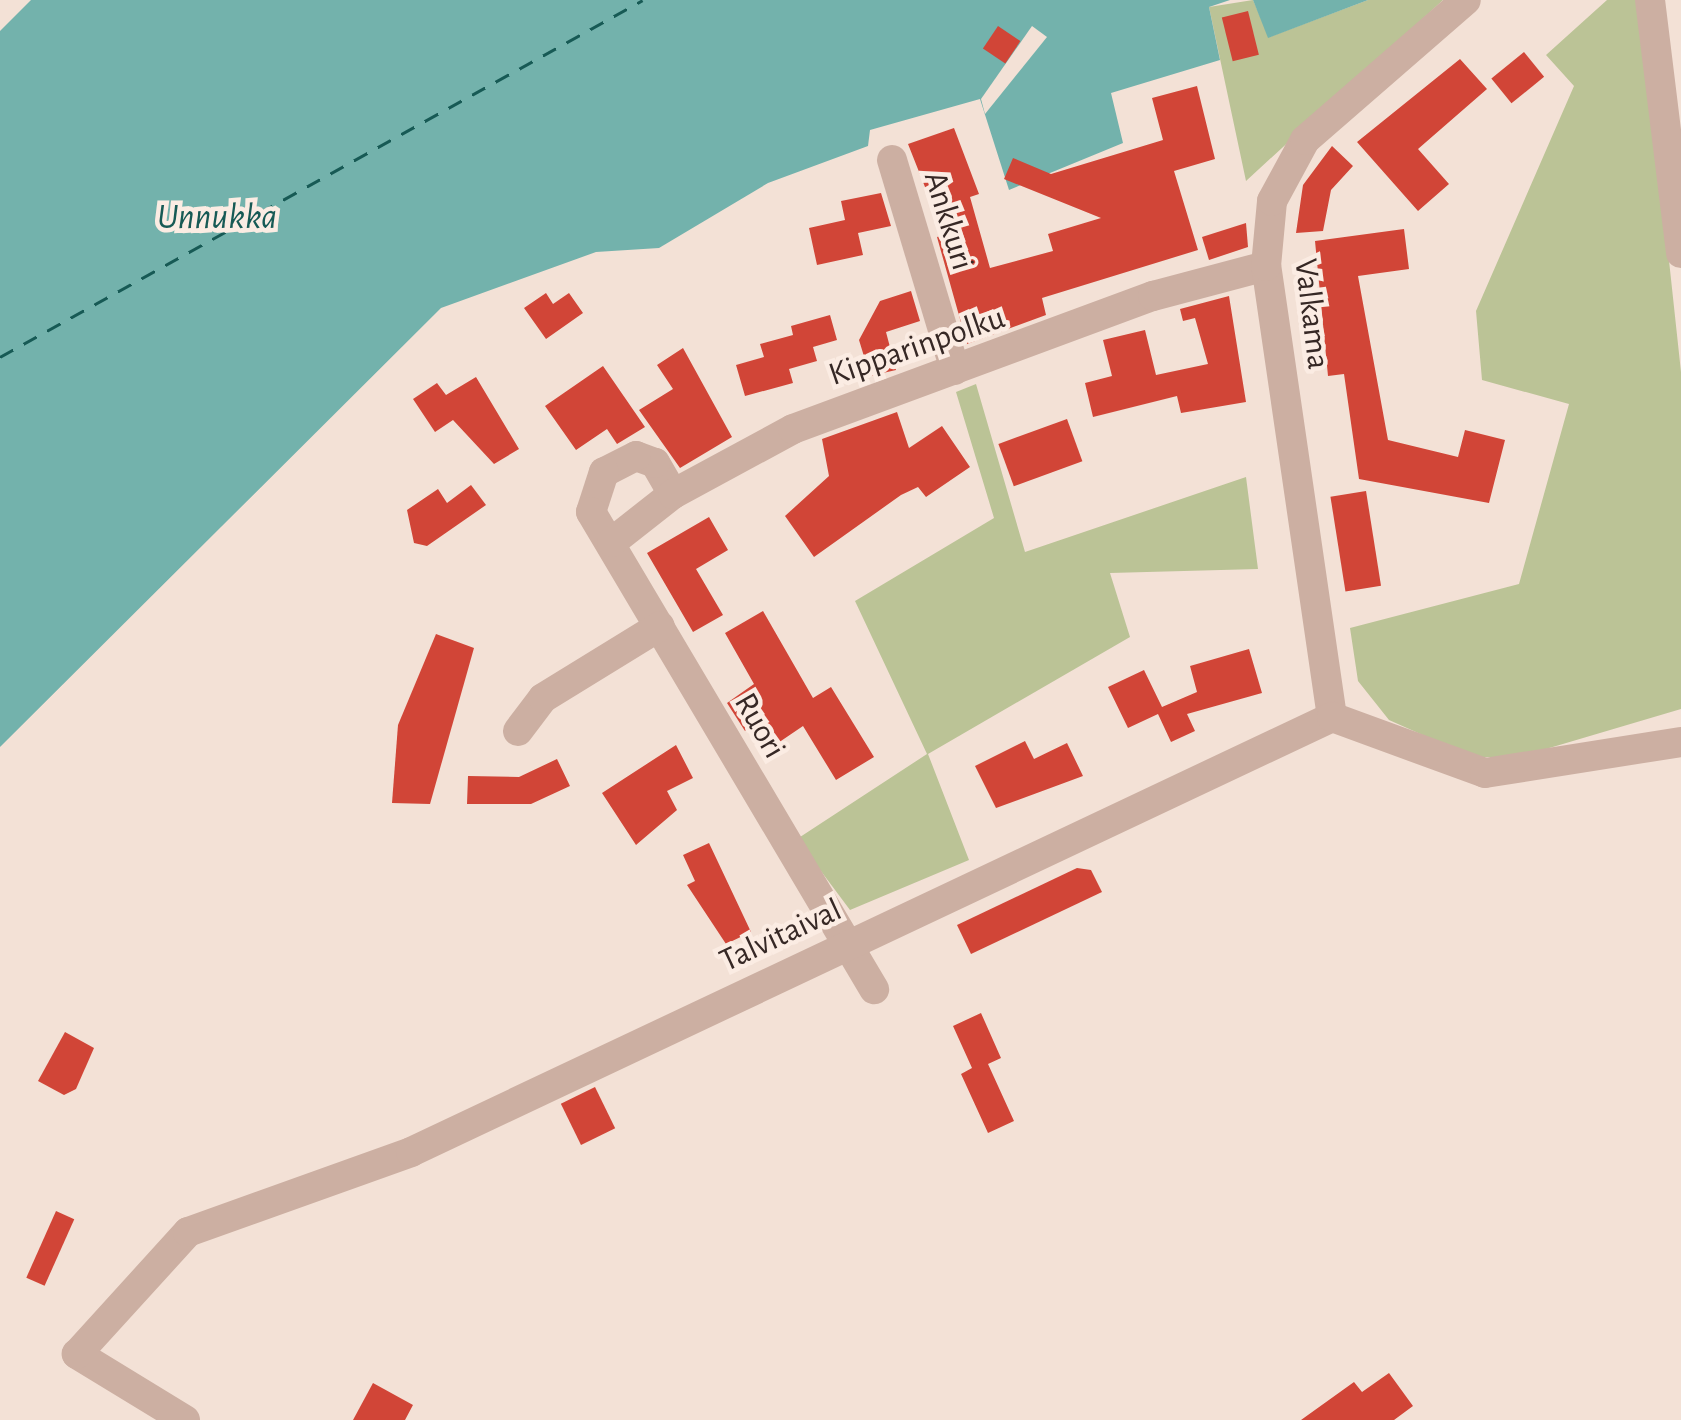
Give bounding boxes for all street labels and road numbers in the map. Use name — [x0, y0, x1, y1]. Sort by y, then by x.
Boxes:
street label: Ankkuri — [914, 167, 982, 275]
street label: Valkama — [1285, 256, 1337, 372]
street label: Kipparinpolku — [824, 298, 1010, 396]
street label: Ruori — [725, 686, 793, 766]
street label: Talvitaival — [714, 891, 848, 981]

